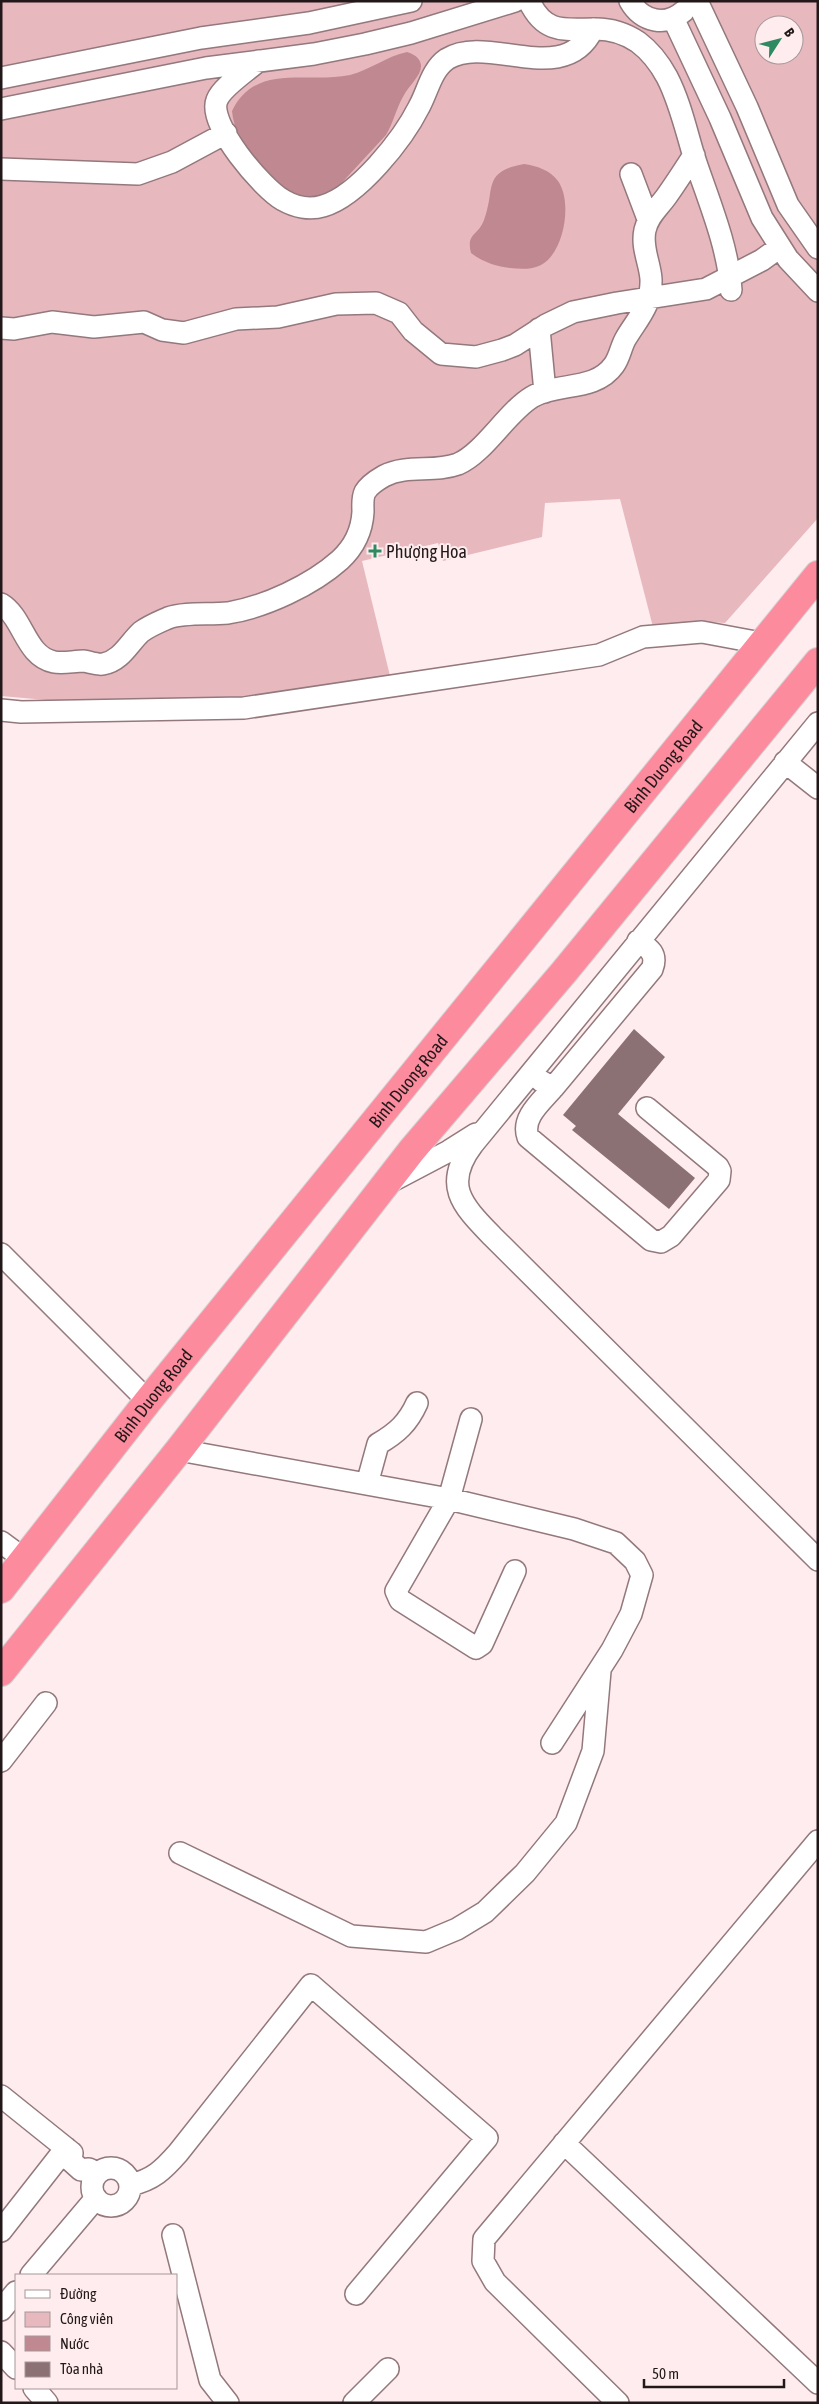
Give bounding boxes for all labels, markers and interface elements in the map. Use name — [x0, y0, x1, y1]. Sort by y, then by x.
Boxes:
north arrow — [754, 15, 804, 65]
text: B — [781, 25, 798, 40]
place label: Phượng Hoa — [386, 541, 467, 562]
marker: Phượng Hoa — [368, 544, 382, 558]
street label: Binh Duong Road — [619, 716, 707, 817]
street label: Binh Duong Road — [364, 1030, 452, 1131]
street label: Binh Duong Road — [109, 1345, 196, 1446]
legend — [15, 2274, 178, 2389]
text: Đường — [60, 2285, 97, 2302]
text: Công viên — [60, 2310, 113, 2327]
text: Nước — [60, 2335, 89, 2352]
scale bar — [644, 2356, 784, 2388]
text: Tòa nhà — [60, 2360, 103, 2377]
text: 50 m — [652, 2365, 679, 2382]

